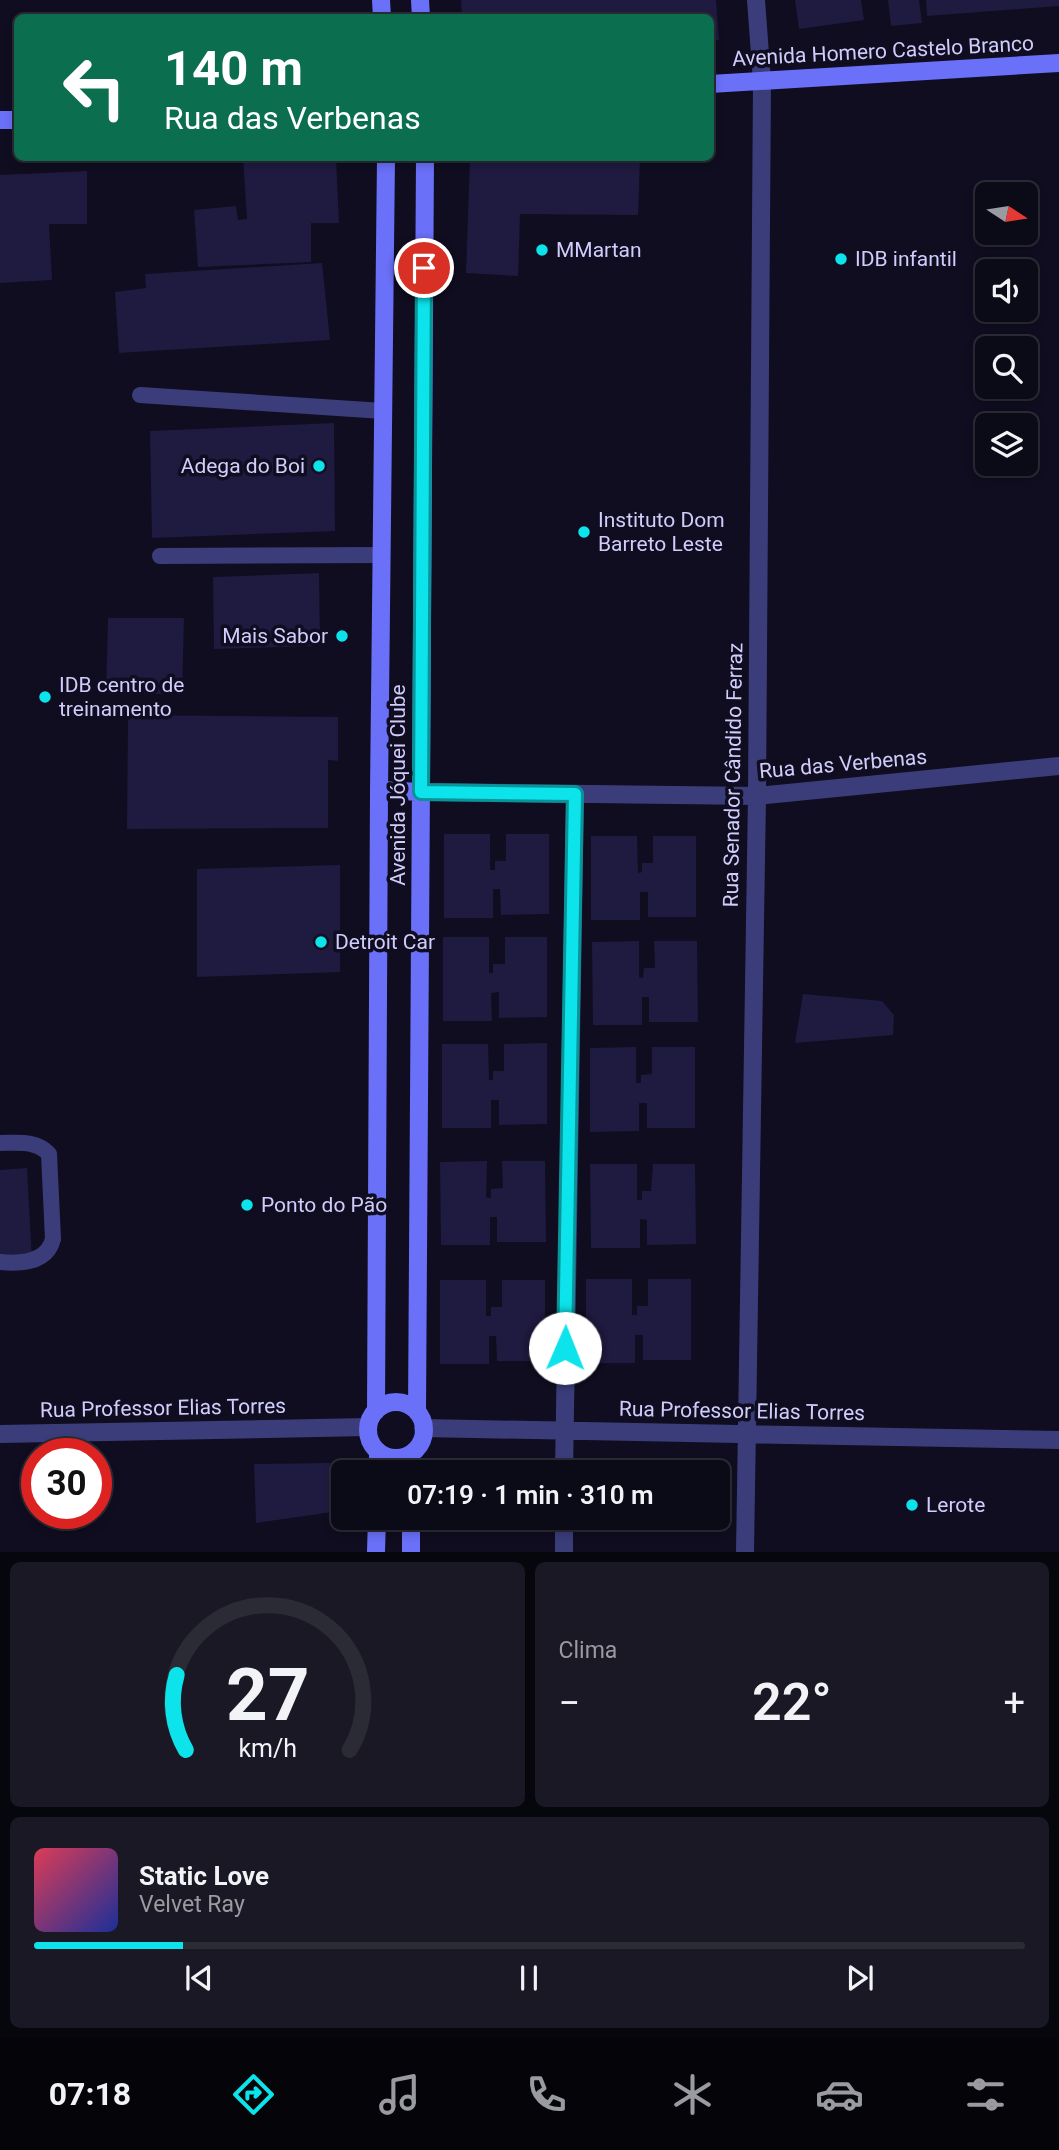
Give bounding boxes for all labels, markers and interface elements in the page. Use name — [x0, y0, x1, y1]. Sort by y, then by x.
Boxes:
street label: Avenida Homero Castelo Branco — [732, 31, 1035, 71]
text: 140 m — [164, 40, 303, 97]
icon: left — [49, 42, 140, 133]
text: Rua das Verbenas — [164, 99, 421, 137]
north arrow — [975, 182, 1038, 245]
map controls — [975, 182, 1038, 476]
pin — [394, 238, 454, 298]
place label: MMartan — [556, 238, 642, 262]
marker: MMartan — [534, 242, 550, 258]
place label: IDB infantil — [855, 247, 957, 271]
icon: arrive — [405, 249, 443, 287]
marker: IDB infantil — [833, 251, 849, 267]
button: sound — [975, 259, 1038, 322]
button: search — [975, 336, 1038, 399]
button: layers — [975, 413, 1038, 476]
place label: Adega do Boi — [181, 454, 305, 478]
marker: Adega do Boi — [311, 458, 327, 474]
place label: Instituto Dom Barreto Leste — [598, 508, 725, 556]
marker: Instituto Dom Barreto Leste — [576, 524, 592, 540]
place label: Mais Sabor — [222, 624, 328, 648]
marker: Mais Sabor — [334, 628, 350, 644]
street label: Rua Senador Cândido Ferraz — [719, 642, 747, 908]
place label: IDB centro de treinamento — [59, 673, 184, 721]
street label: Avenida Jóquei Clube — [386, 684, 410, 886]
marker: IDB centro de treinamento — [37, 689, 53, 705]
street label: Rua das Verbenas — [758, 745, 928, 783]
place label: Detroit Car — [335, 930, 435, 954]
marker: Detroit Car — [313, 934, 329, 950]
place label: Ponto do Pão — [261, 1193, 387, 1217]
marker: Ponto do Pão — [239, 1197, 255, 1213]
position arrow — [528, 1311, 602, 1385]
street label: Rua Professor Elias Torres — [40, 1394, 286, 1422]
street label: Rua Professor Elias Torres — [619, 1397, 865, 1425]
speed limit sign: 30 — [21, 1438, 112, 1529]
text: 07:19 · 1 min · 310 m — [407, 1480, 654, 1510]
place label: Lerote — [926, 1493, 985, 1517]
marker: Lerote — [904, 1497, 920, 1513]
text: Clima — [559, 1637, 617, 1664]
text: 27 — [225, 1653, 309, 1739]
text: 22° — [752, 1672, 832, 1733]
text: − — [559, 1681, 580, 1725]
text: + — [1003, 1681, 1025, 1725]
text: km/h — [238, 1734, 297, 1763]
text: Static Love — [139, 1861, 269, 1891]
text: Velvet Ray — [139, 1891, 245, 1918]
icon: previous — [180, 1959, 218, 1997]
icon: pause — [510, 1959, 548, 1997]
icon: next — [841, 1959, 879, 1997]
icon: directions — [229, 2070, 278, 2119]
icon: music — [375, 2070, 424, 2119]
icon: phone — [522, 2070, 571, 2119]
icon: climate — [668, 2070, 717, 2119]
icon: car — [815, 2070, 864, 2119]
icon: filters — [961, 2070, 1010, 2119]
text: 07:18 — [49, 2075, 131, 2113]

